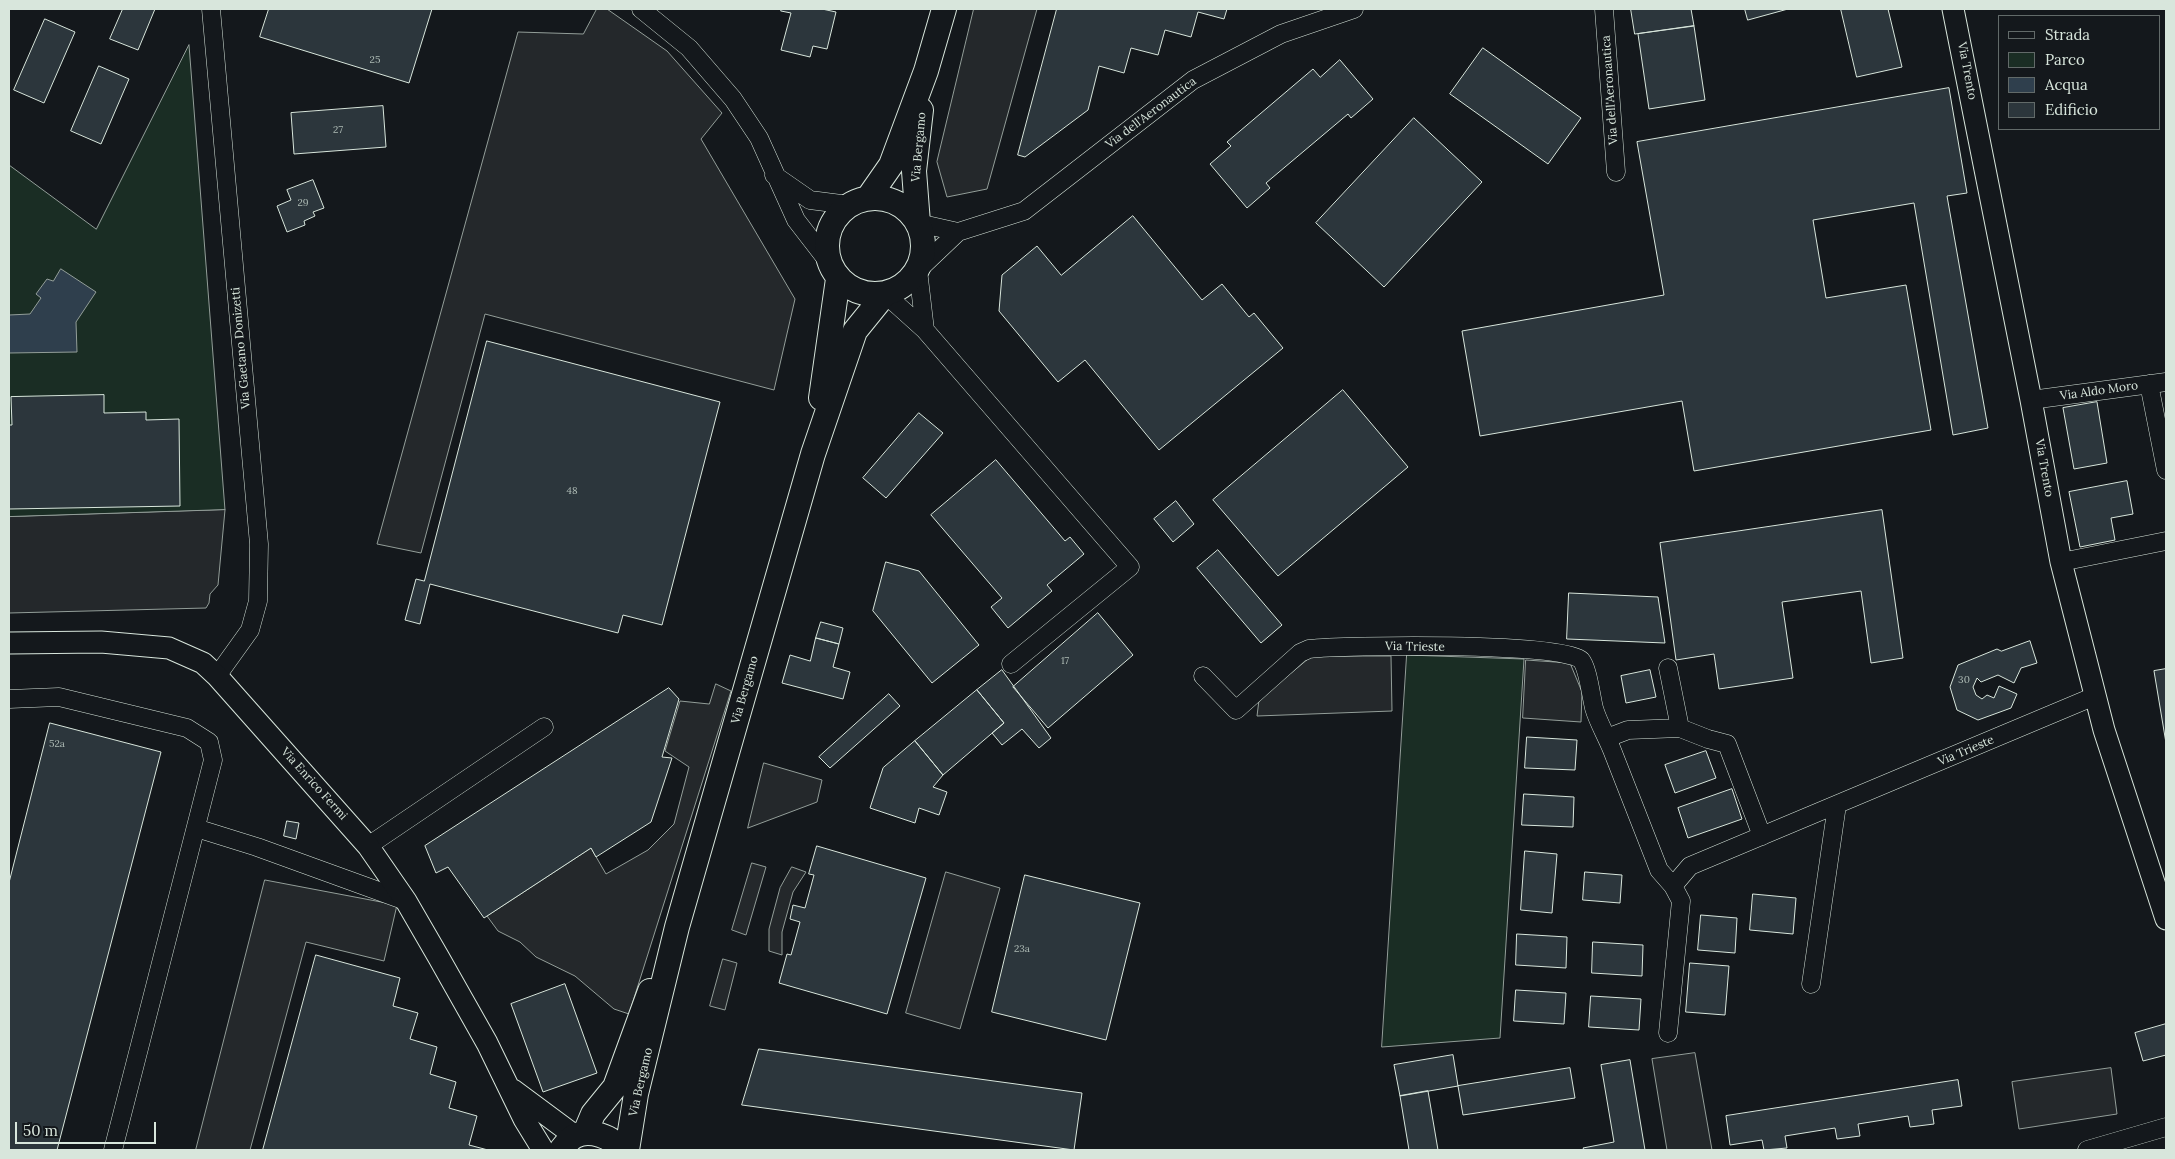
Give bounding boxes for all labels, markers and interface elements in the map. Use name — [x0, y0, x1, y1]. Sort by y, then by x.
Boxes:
legend — [1998, 15, 2160, 130]
text: Strada — [2045, 25, 2090, 44]
street label: Via dell'Aeronautica — [1599, 35, 1621, 145]
street label: Via Trento — [1954, 41, 1980, 101]
text: Parco — [2045, 50, 2085, 69]
house number: 25 — [370, 54, 380, 66]
street label: Via dell'Aeronautica — [1103, 74, 1199, 152]
text: Acqua — [2045, 75, 2088, 94]
text: Edificio — [2045, 100, 2098, 119]
street label: Via Bergamo — [909, 111, 929, 183]
house number: 27 — [333, 124, 343, 136]
house number: 29 — [297, 197, 309, 209]
street label: Via Gaetano Donizetti — [228, 286, 254, 410]
street label: Via Aldo Moro — [2059, 378, 2139, 404]
street label: Via Trento — [2032, 438, 2056, 498]
house number: 48 — [566, 485, 578, 497]
street label: Via Trieste — [1385, 639, 1445, 655]
street label: Via Bergamo — [728, 654, 762, 726]
house number: 17 — [1061, 655, 1069, 667]
house number: 30 — [1958, 674, 1970, 686]
street label: Via Trieste — [1936, 733, 1996, 769]
house number: 52a — [49, 738, 65, 750]
street label: Via Enrico Fermi — [278, 745, 350, 823]
house number: 23a — [1014, 943, 1030, 955]
street label: Via Bergamo — [626, 1046, 656, 1118]
scale bar — [18, 1112, 159, 1144]
text: 50 m — [23, 1121, 58, 1140]

